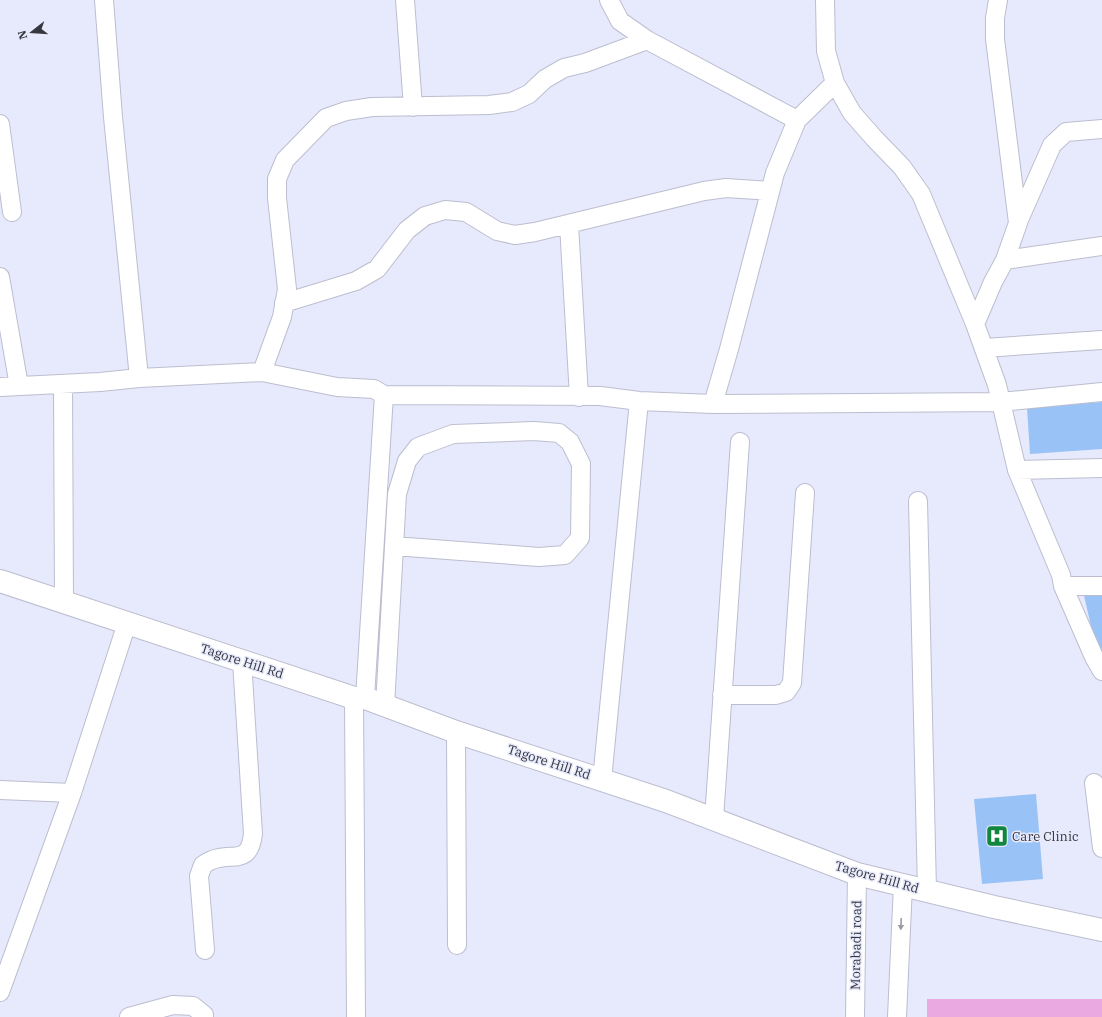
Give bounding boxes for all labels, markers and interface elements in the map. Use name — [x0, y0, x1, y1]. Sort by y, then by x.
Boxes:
north arrow — [12, 12, 52, 52]
text: N — [14, 28, 30, 41]
street label: Tagore Hill Rd — [198, 640, 286, 682]
street label: Tagore Hill Rd — [505, 741, 593, 783]
hospital icon: Care Clinic — [984, 823, 1010, 849]
place label: Care Clinic — [1012, 828, 1079, 845]
street label: Tagore Hill Rd — [833, 857, 921, 897]
street label: Morabadi road — [847, 900, 865, 990]
one-way arrow — [898, 918, 904, 931]

